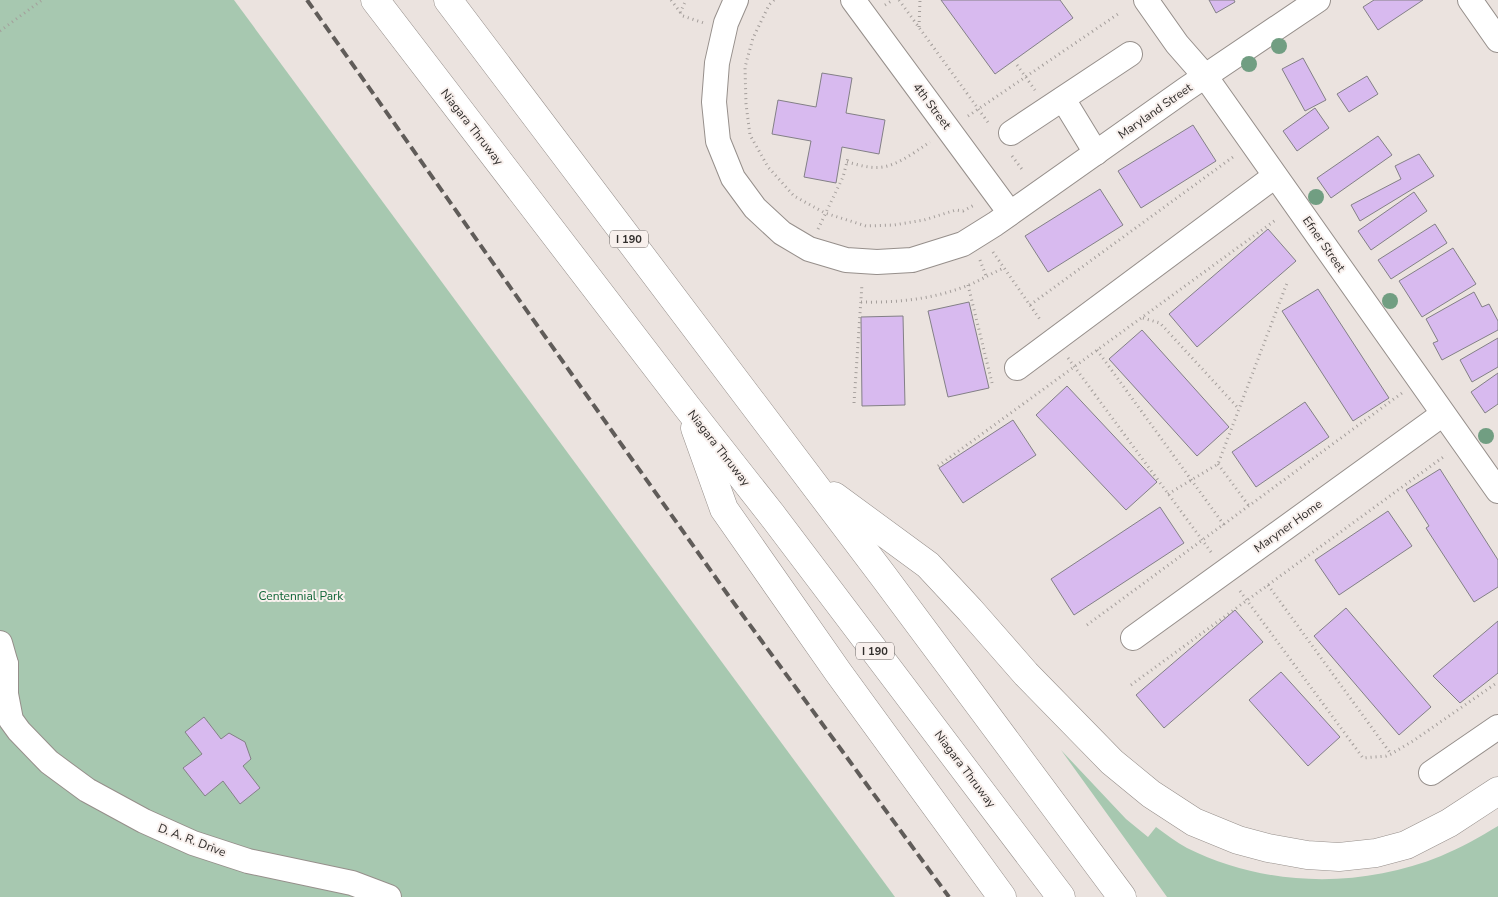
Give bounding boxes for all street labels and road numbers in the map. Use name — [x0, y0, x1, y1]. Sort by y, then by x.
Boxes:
street label: Maryland Street — [1115, 79, 1196, 143]
street label: 4th Street — [909, 80, 955, 133]
street label: Niagara Thruway — [437, 86, 507, 169]
street label: Efner Street — [1299, 213, 1349, 276]
road number: I 190 — [610, 230, 648, 248]
street label: Niagara Thruway — [684, 407, 754, 490]
street label: Maryner Home — [1251, 496, 1325, 556]
road number: I 190 — [856, 642, 894, 659]
street label: Niagara Thruway — [931, 727, 1000, 811]
street label: D. A. R. Drive — [156, 820, 228, 860]

